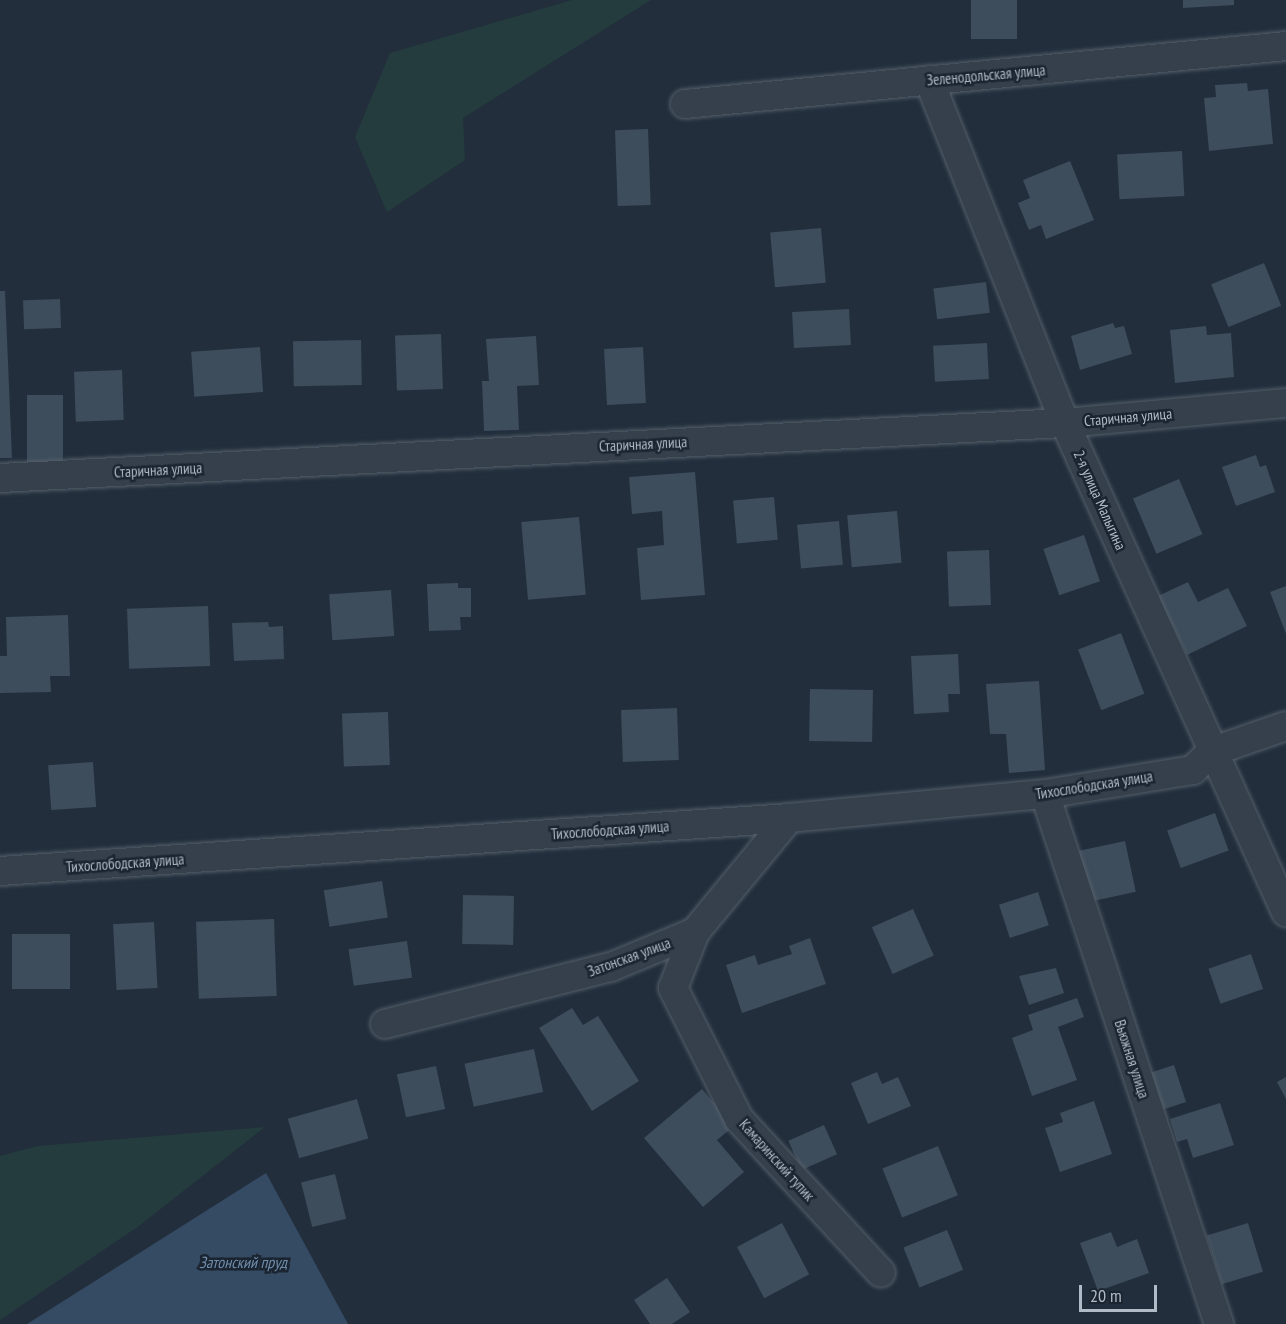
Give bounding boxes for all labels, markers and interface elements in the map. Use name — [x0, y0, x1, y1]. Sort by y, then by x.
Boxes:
street label: Зеленодольская улица — [926, 61, 1046, 89]
street label: Старичная улица — [1083, 404, 1173, 430]
street label: Старичная улица — [598, 433, 688, 455]
street label: 2-я улица Малыгина — [1070, 447, 1130, 553]
street label: Старичная улица — [113, 459, 203, 481]
street label: Тихослободская улица — [1034, 767, 1154, 803]
street label: Тихослободская улица — [550, 817, 670, 843]
street label: Тихослободская улица — [65, 850, 185, 876]
street label: Затонская улица — [585, 934, 673, 980]
street label: Вьюжная улица — [1111, 1017, 1153, 1101]
street label: Камаринский тупик — [736, 1115, 818, 1205]
water label: Затонский пруд — [199, 1252, 287, 1272]
scale bar — [1082, 1273, 1160, 1311]
text: 20 m — [1090, 1284, 1122, 1307]

